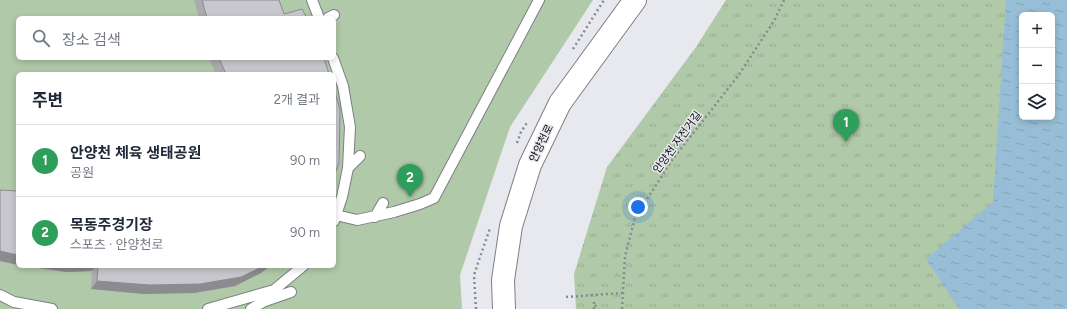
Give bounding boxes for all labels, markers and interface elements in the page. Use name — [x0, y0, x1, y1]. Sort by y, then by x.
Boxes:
map controls — [1019, 12, 1055, 120]
button: + — [1019, 12, 1055, 48]
search box — [16, 16, 336, 60]
icon: search — [30, 27, 52, 49]
text: 장소 검색 — [62, 31, 121, 49]
button: − — [1019, 48, 1055, 84]
button: layers — [1019, 84, 1055, 120]
text: 주변 — [32, 90, 63, 110]
text: 2개 결과 — [274, 92, 320, 107]
street label: 안양천 자전거길 — [651, 109, 704, 176]
pin: 1 — [833, 109, 859, 142]
street label: 안양천로 — [527, 122, 556, 164]
text: 안양천 체육 생태공원 — [70, 144, 201, 162]
text: 1 — [42, 153, 48, 168]
text: 90 m — [290, 153, 320, 168]
pin: 2 — [397, 164, 423, 197]
text: 공원 — [70, 165, 94, 180]
your location — [628, 197, 648, 217]
text: 목동주경기장 — [70, 216, 153, 234]
text: 2 — [41, 225, 49, 240]
text: 90 m — [290, 225, 320, 240]
text: 스포츠 · 안양천로 — [70, 237, 163, 252]

